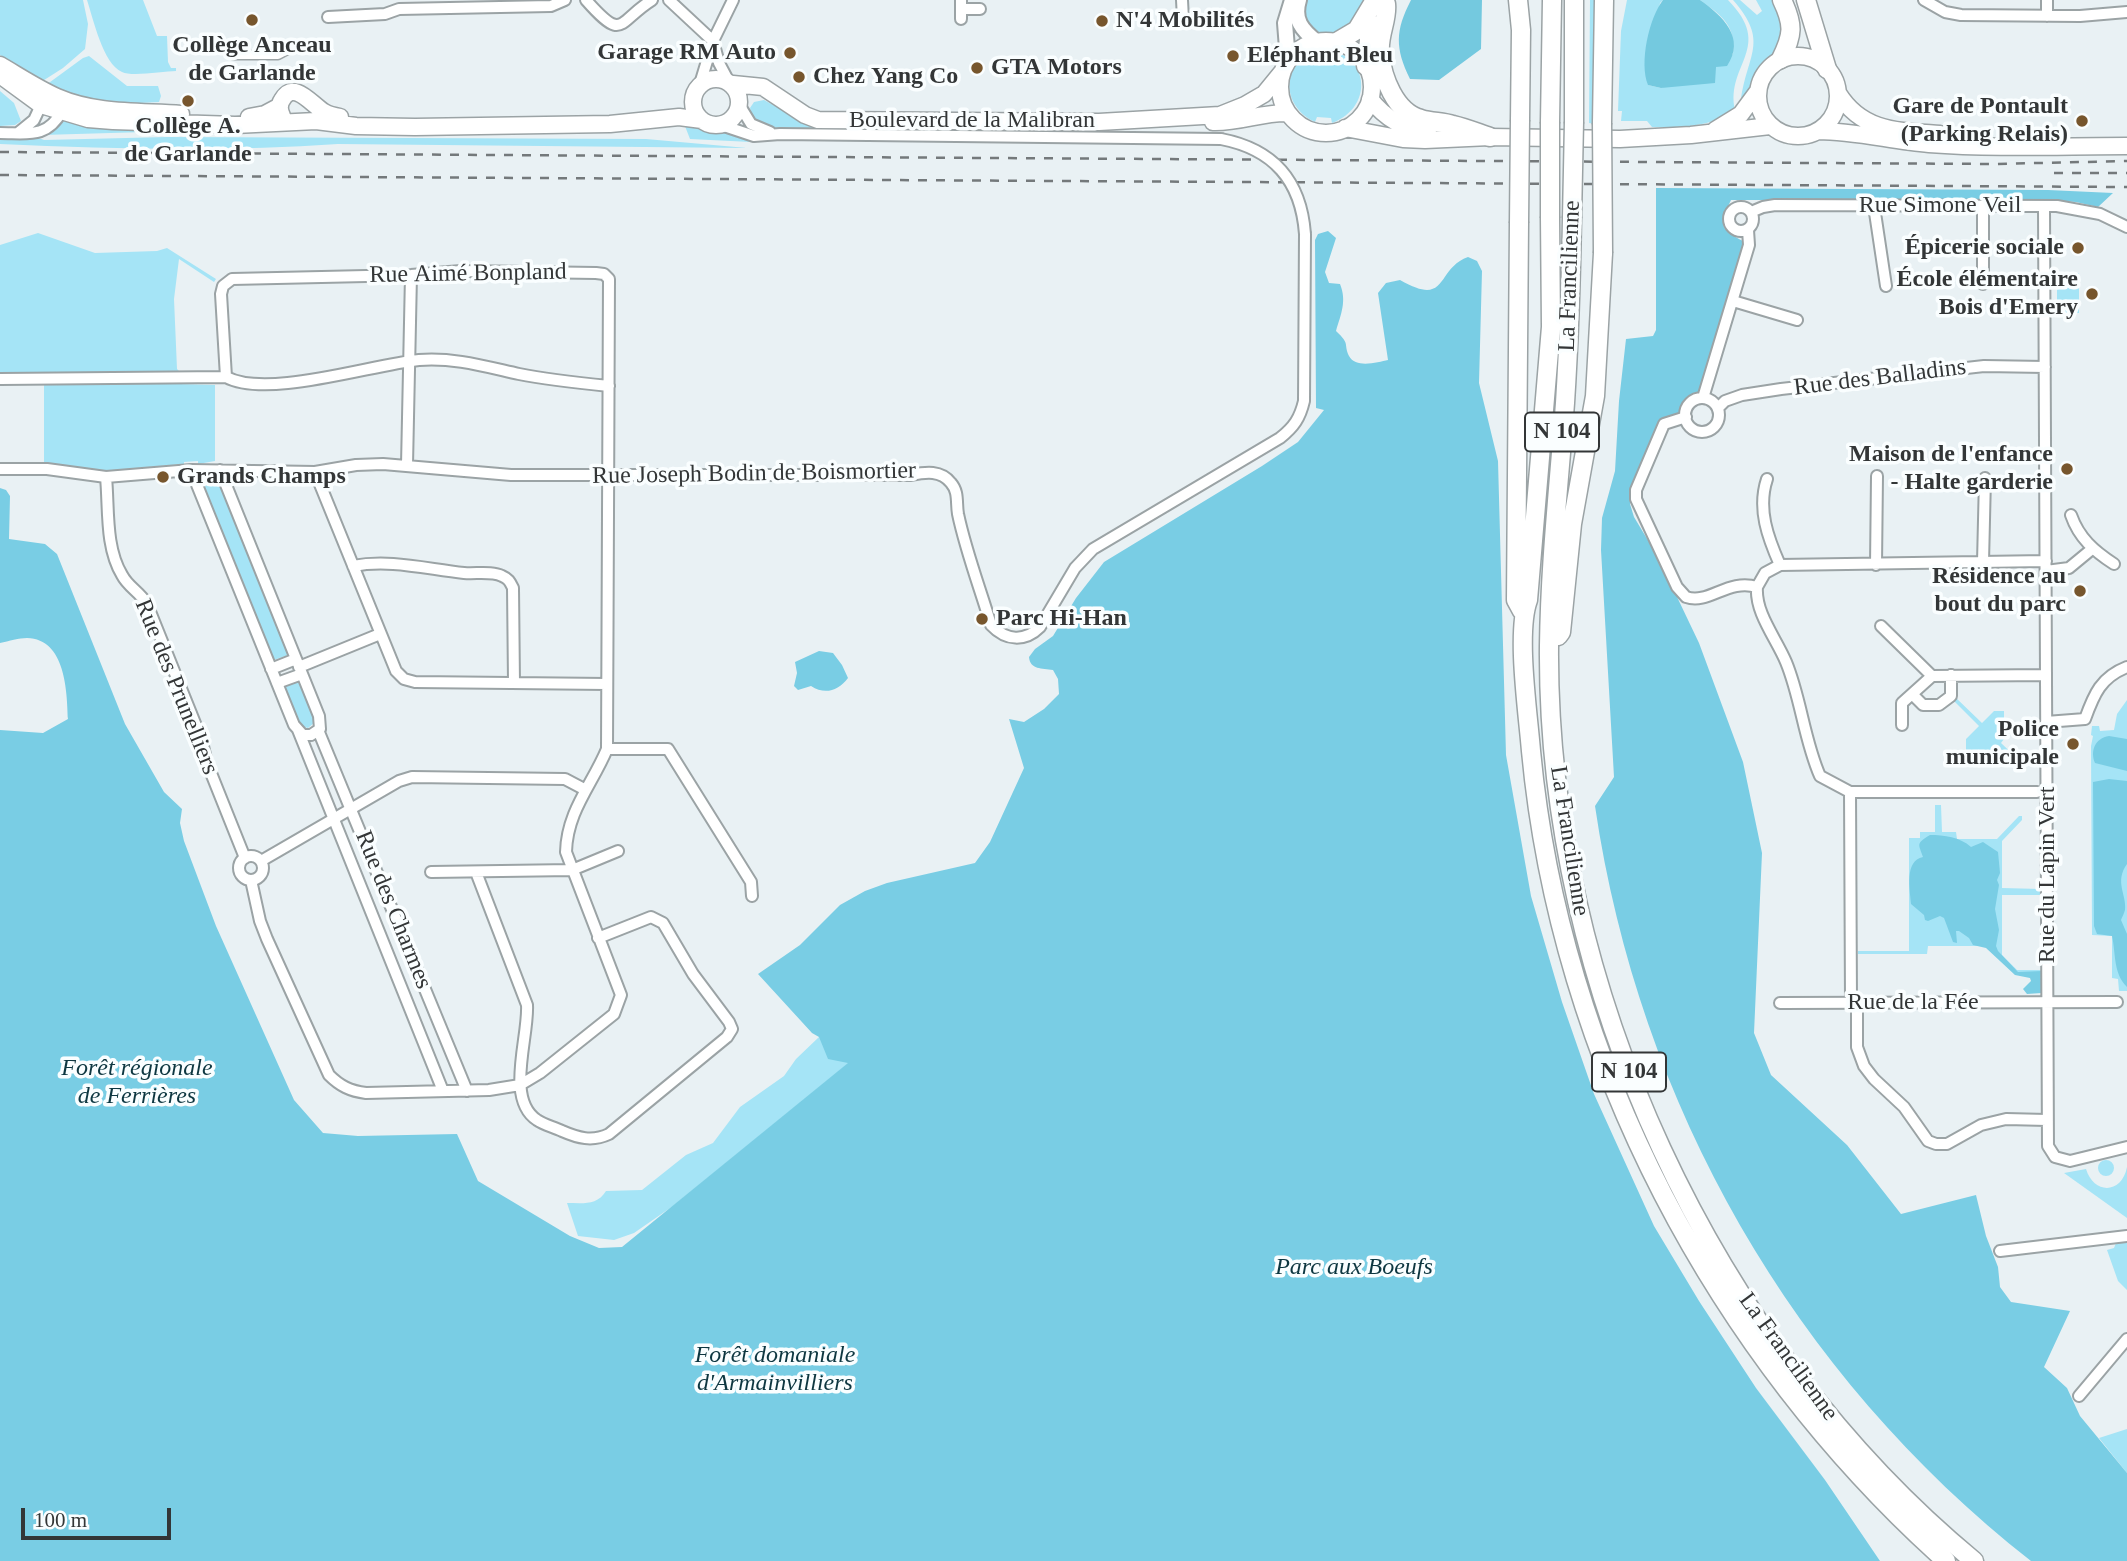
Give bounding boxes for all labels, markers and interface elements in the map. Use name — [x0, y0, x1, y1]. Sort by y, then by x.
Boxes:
place label: N'4 Mobilités — [1116, 7, 1254, 35]
marker: Collège Anceau de Garlande — [244, 12, 260, 28]
marker: N'4 Mobilités — [1094, 13, 1110, 29]
place label: Collège Anceau de Garlande — [172, 32, 332, 88]
place label: Garage RM Auto — [597, 39, 776, 67]
place label: Eléphant Bleu — [1247, 42, 1393, 70]
marker: Garage RM Auto — [782, 45, 798, 61]
marker: Eléphant Bleu — [1225, 48, 1241, 64]
place label: GTA Motors — [991, 54, 1122, 82]
marker: GTA Motors — [969, 60, 985, 76]
place label: Chez Yang Co — [813, 63, 958, 91]
marker: Chez Yang Co — [791, 69, 807, 85]
marker: Collège A. de Garlande — [180, 93, 196, 109]
place label: Gare de Pontault (Parking Relais) — [1892, 93, 2068, 149]
street label: Boulevard de la Malibran — [849, 107, 1095, 135]
place label: Collège A. de Garlande — [124, 113, 252, 169]
marker: Gare de Pontault (Parking Relais) — [2074, 113, 2090, 129]
street label: Rue Simone Veil — [1859, 192, 2021, 220]
street label: La Francilienne — [1553, 200, 1587, 352]
place label: Épicerie sociale — [1905, 234, 2064, 262]
marker: Épicerie sociale — [2070, 240, 2086, 256]
street label: Rue Aimé Bonpland — [369, 258, 567, 290]
place label: École élémentaire Bois d'Emery — [1897, 266, 2078, 322]
marker: École élémentaire Bois d'Emery — [2084, 286, 2100, 302]
street label: Rue des Balladins — [1792, 353, 1968, 403]
road number: N 104 — [1525, 412, 1599, 452]
place label: Maison de l'enfance - Halte garderie — [1849, 441, 2053, 497]
street label: Rue Joseph Bodin de Boismortier — [592, 457, 916, 491]
marker: Maison de l'enfance - Halte garderie — [2059, 461, 2075, 477]
place label: Grands Champs — [177, 463, 346, 491]
marker: Grands Champs — [155, 469, 171, 485]
place label: Résidence au bout du parc — [1932, 563, 2066, 619]
marker: Résidence au bout du parc — [2072, 583, 2088, 599]
street label: Rue des Prunelliers — [128, 595, 224, 779]
place label: Parc Hi-Han — [996, 605, 1127, 633]
marker: Parc Hi-Han — [974, 611, 990, 627]
place label: Police municipale — [1946, 716, 2059, 772]
marker: Police municipale — [2065, 736, 2081, 752]
street label: La Francilienne — [1543, 764, 1595, 918]
street label: Rue du Lapin Vert — [2034, 787, 2062, 963]
street label: Rue des Charmes — [348, 827, 438, 993]
street label: Rue de la Fée — [1847, 989, 1979, 1017]
road number: N 104 — [1592, 1052, 1666, 1092]
park label: Forêt régionale de Ferrières — [61, 1055, 213, 1111]
park label: Parc aux Boeufs — [1275, 1254, 1433, 1282]
street label: La Francilienne — [1732, 1287, 1844, 1427]
park label: Forêt domaniale d'Armainvilliers — [695, 1342, 855, 1398]
scale bar — [24, 1494, 175, 1538]
text: 100 m — [34, 1508, 87, 1532]

